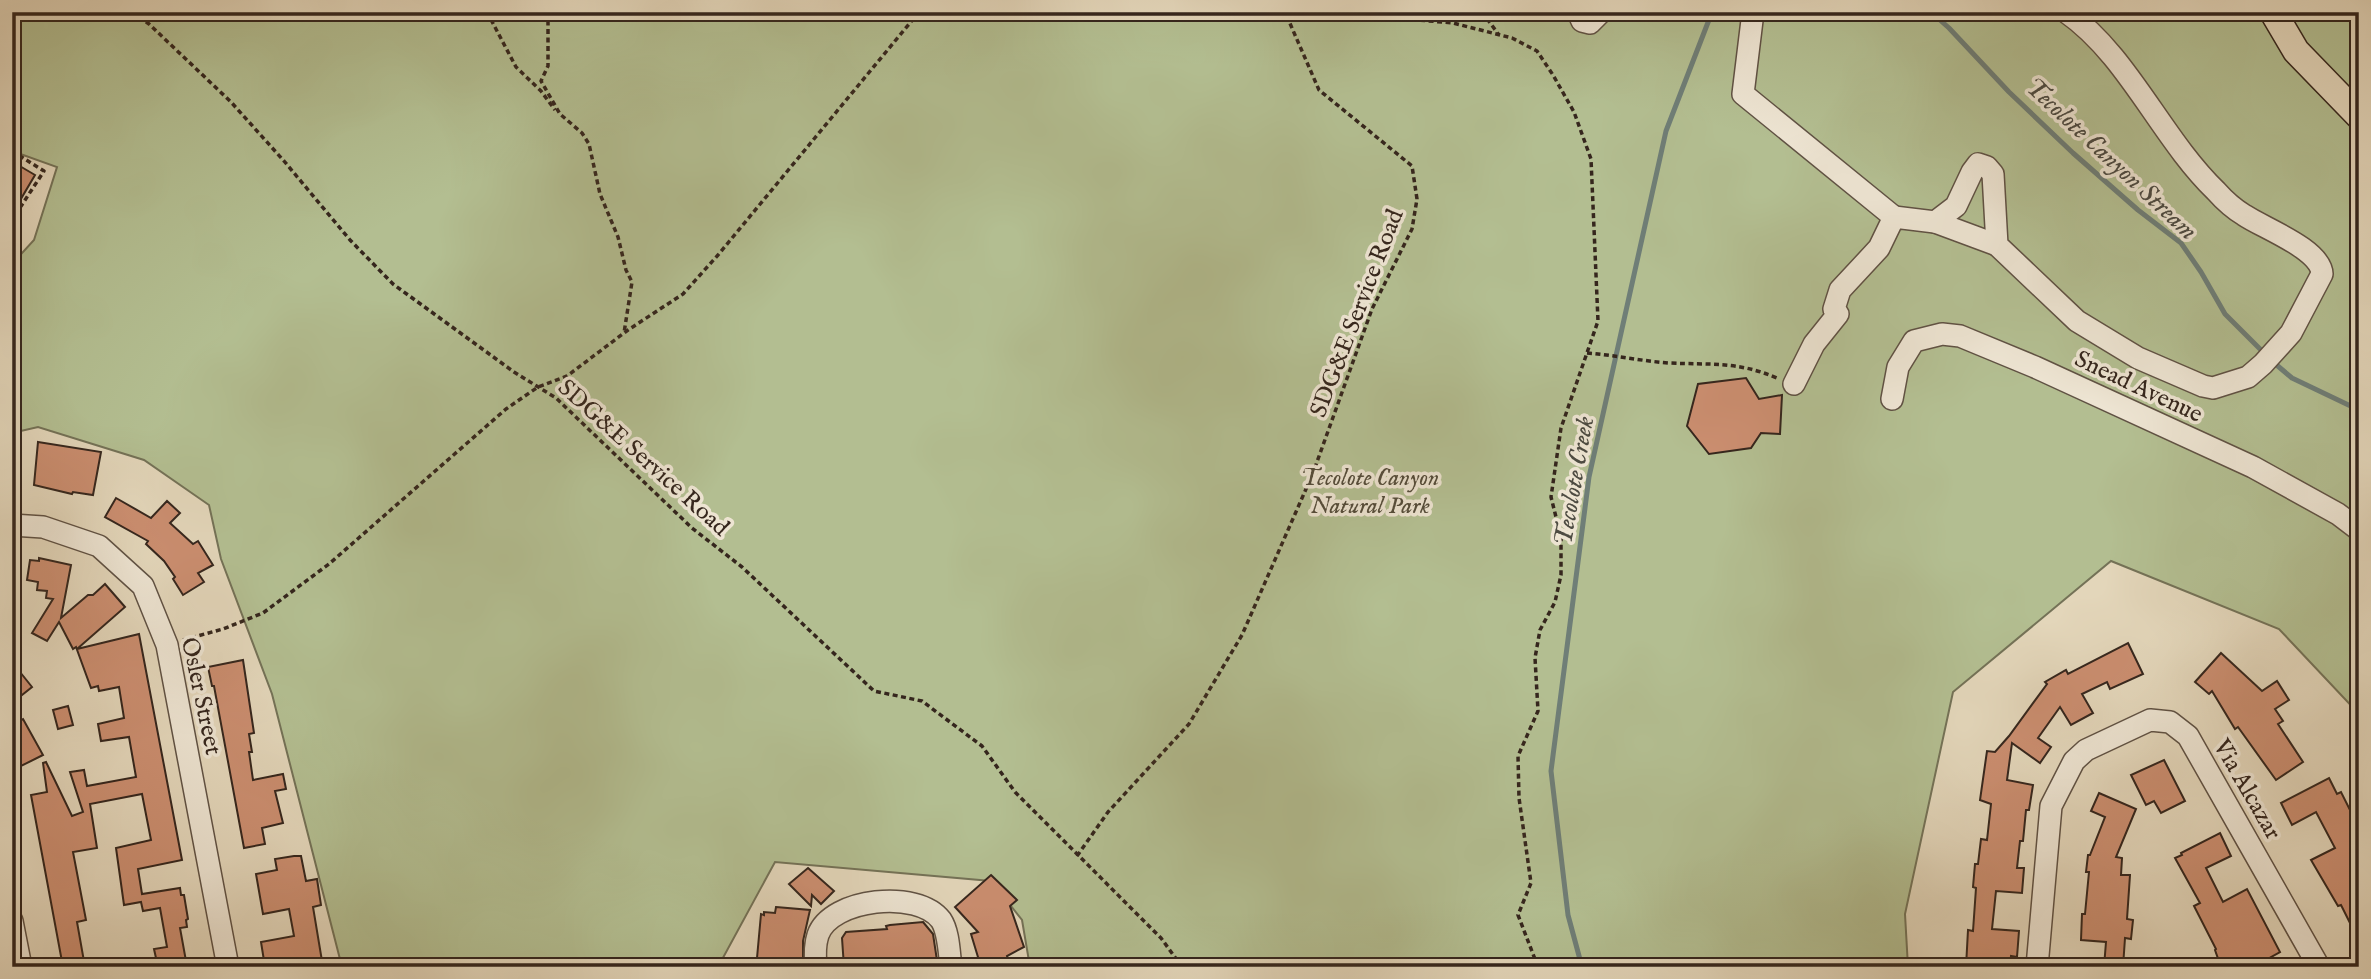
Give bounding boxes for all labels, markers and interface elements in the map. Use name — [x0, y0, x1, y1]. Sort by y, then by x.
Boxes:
water label: Tecolote Canyon Stream — [2018, 71, 2204, 248]
street label: SDG&E Service Road — [1303, 205, 1411, 422]
street label: Snead Avenue — [2069, 344, 2207, 431]
street label: SDG&E Service Road — [551, 373, 735, 544]
water label: Tecolote Creek — [1547, 413, 1602, 549]
park label: Tecolote Canyon Natural Park — [1301, 463, 1439, 522]
street label: Osler Street — [173, 635, 228, 758]
street label: Via Alcazar — [2205, 733, 2288, 846]

